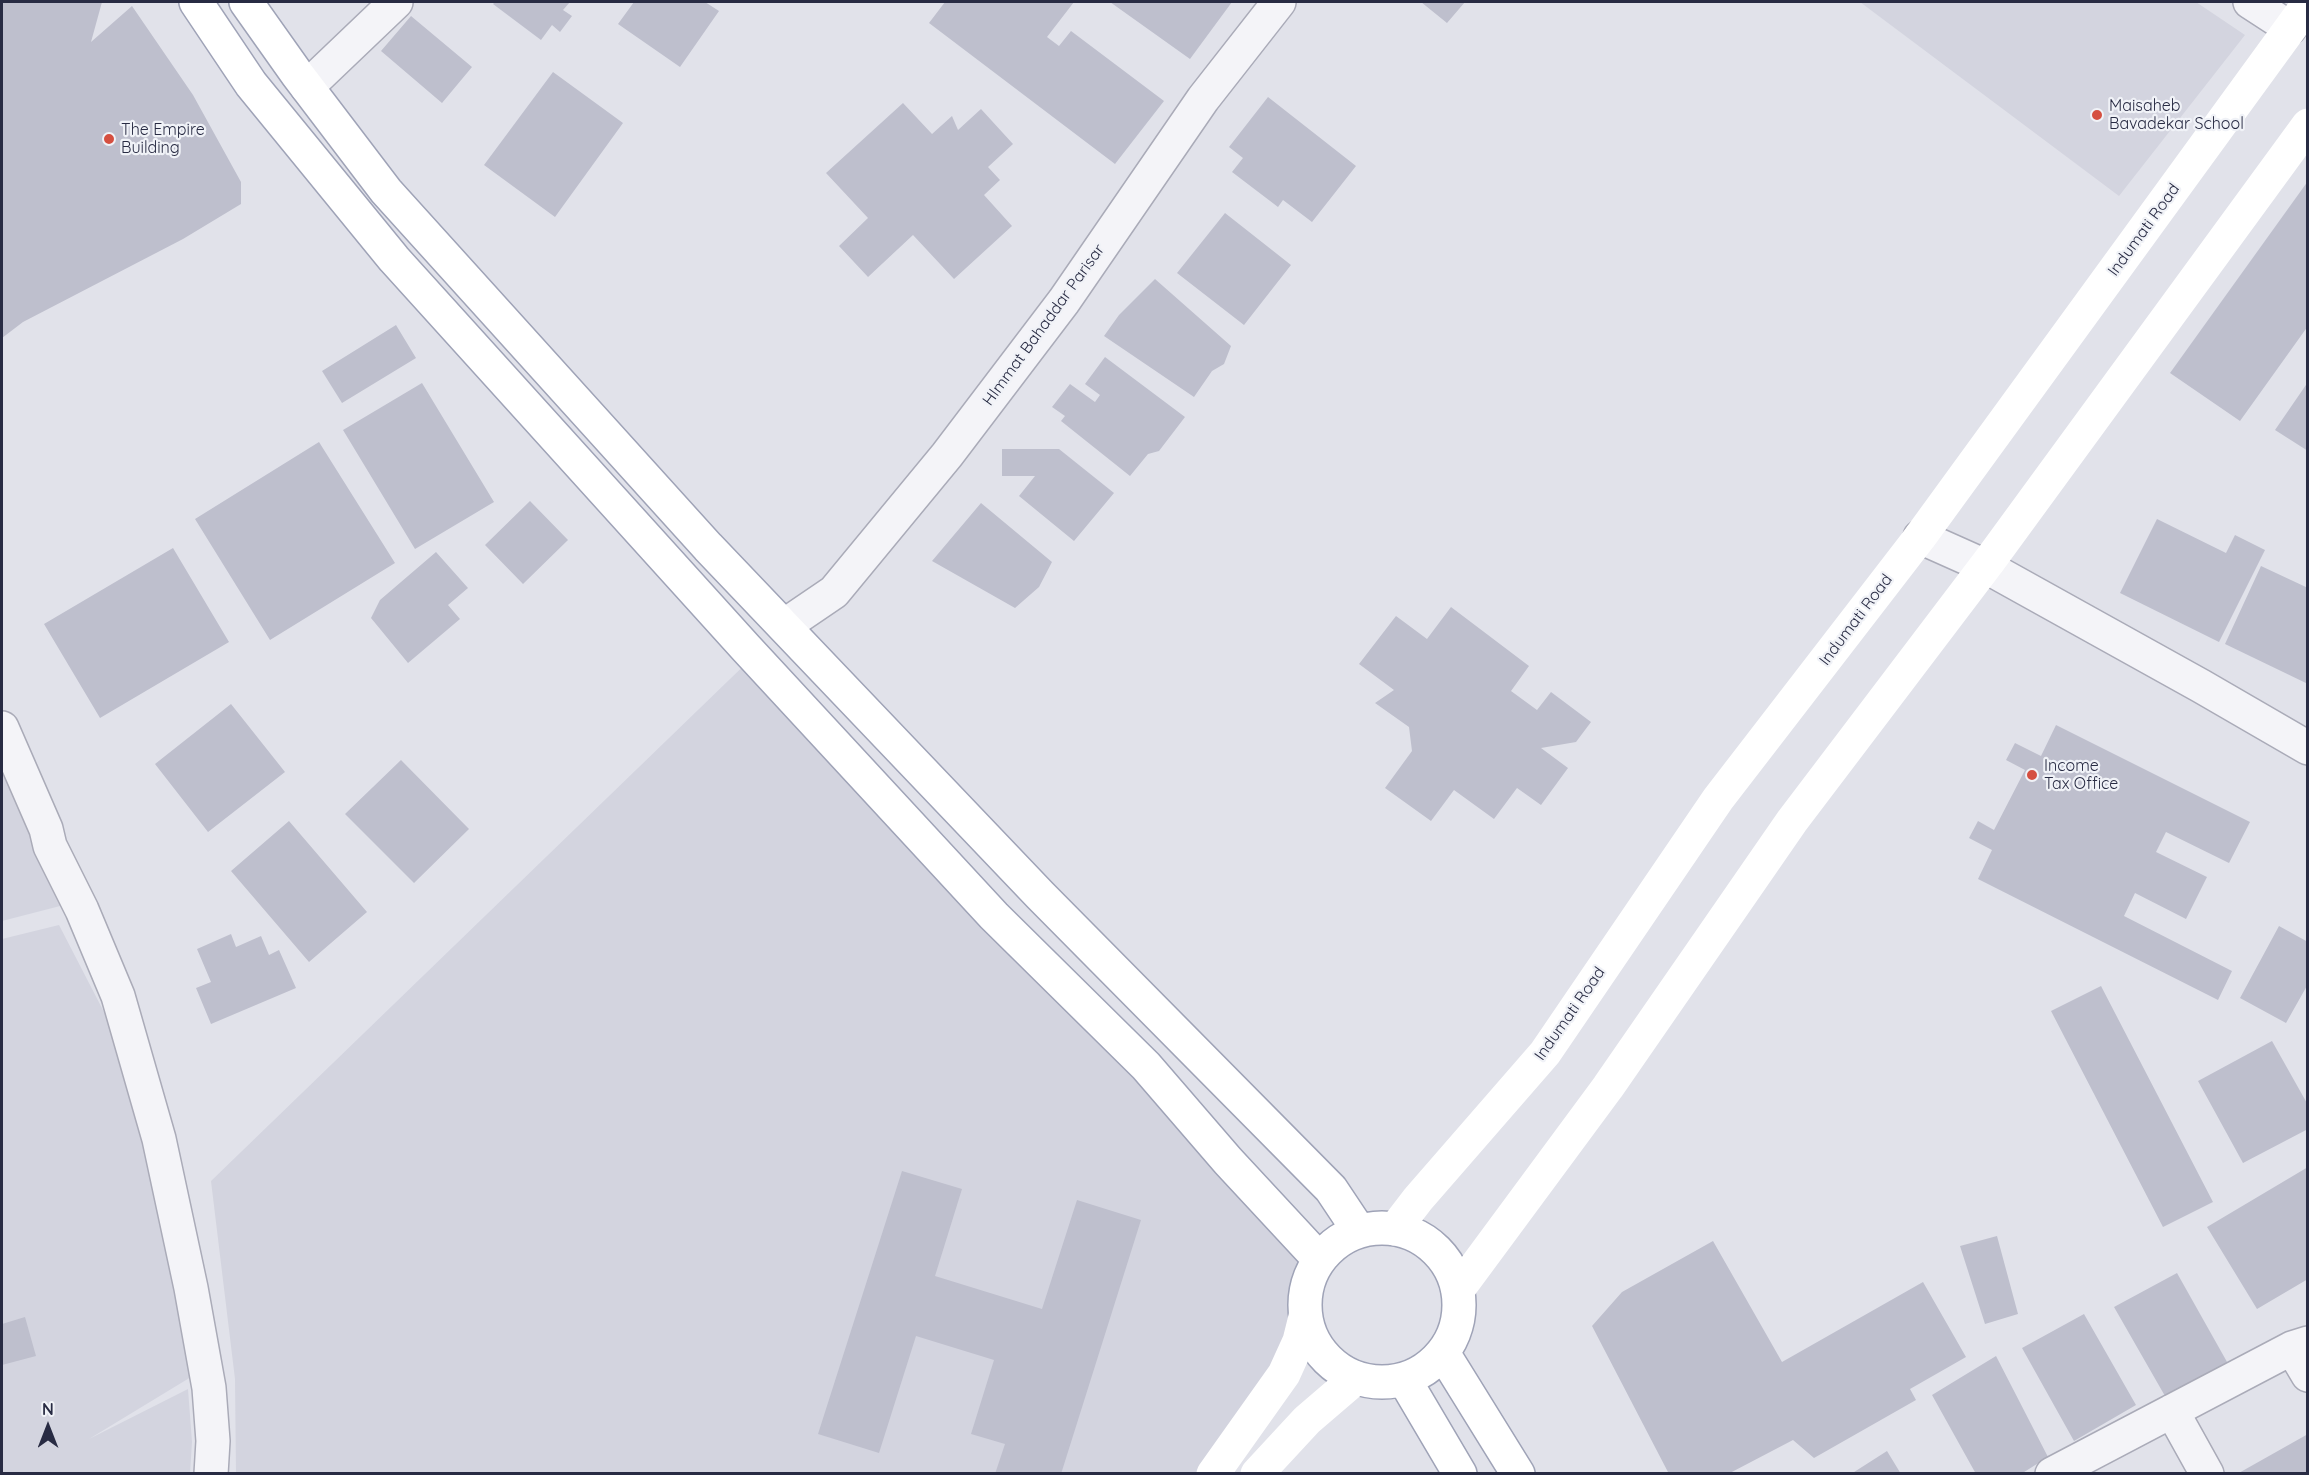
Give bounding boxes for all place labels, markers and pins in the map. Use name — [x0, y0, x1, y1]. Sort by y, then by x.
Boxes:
place label: Maisaheb Bavadekar School — [2109, 96, 2244, 134]
marker: Maisaheb Bavadekar School — [2090, 108, 2104, 122]
place label: The Empire Building — [121, 120, 205, 158]
marker: The Empire Building — [102, 132, 116, 146]
place label: Income Tax Office — [2044, 756, 2118, 794]
marker: Income Tax Office — [2025, 768, 2039, 782]

